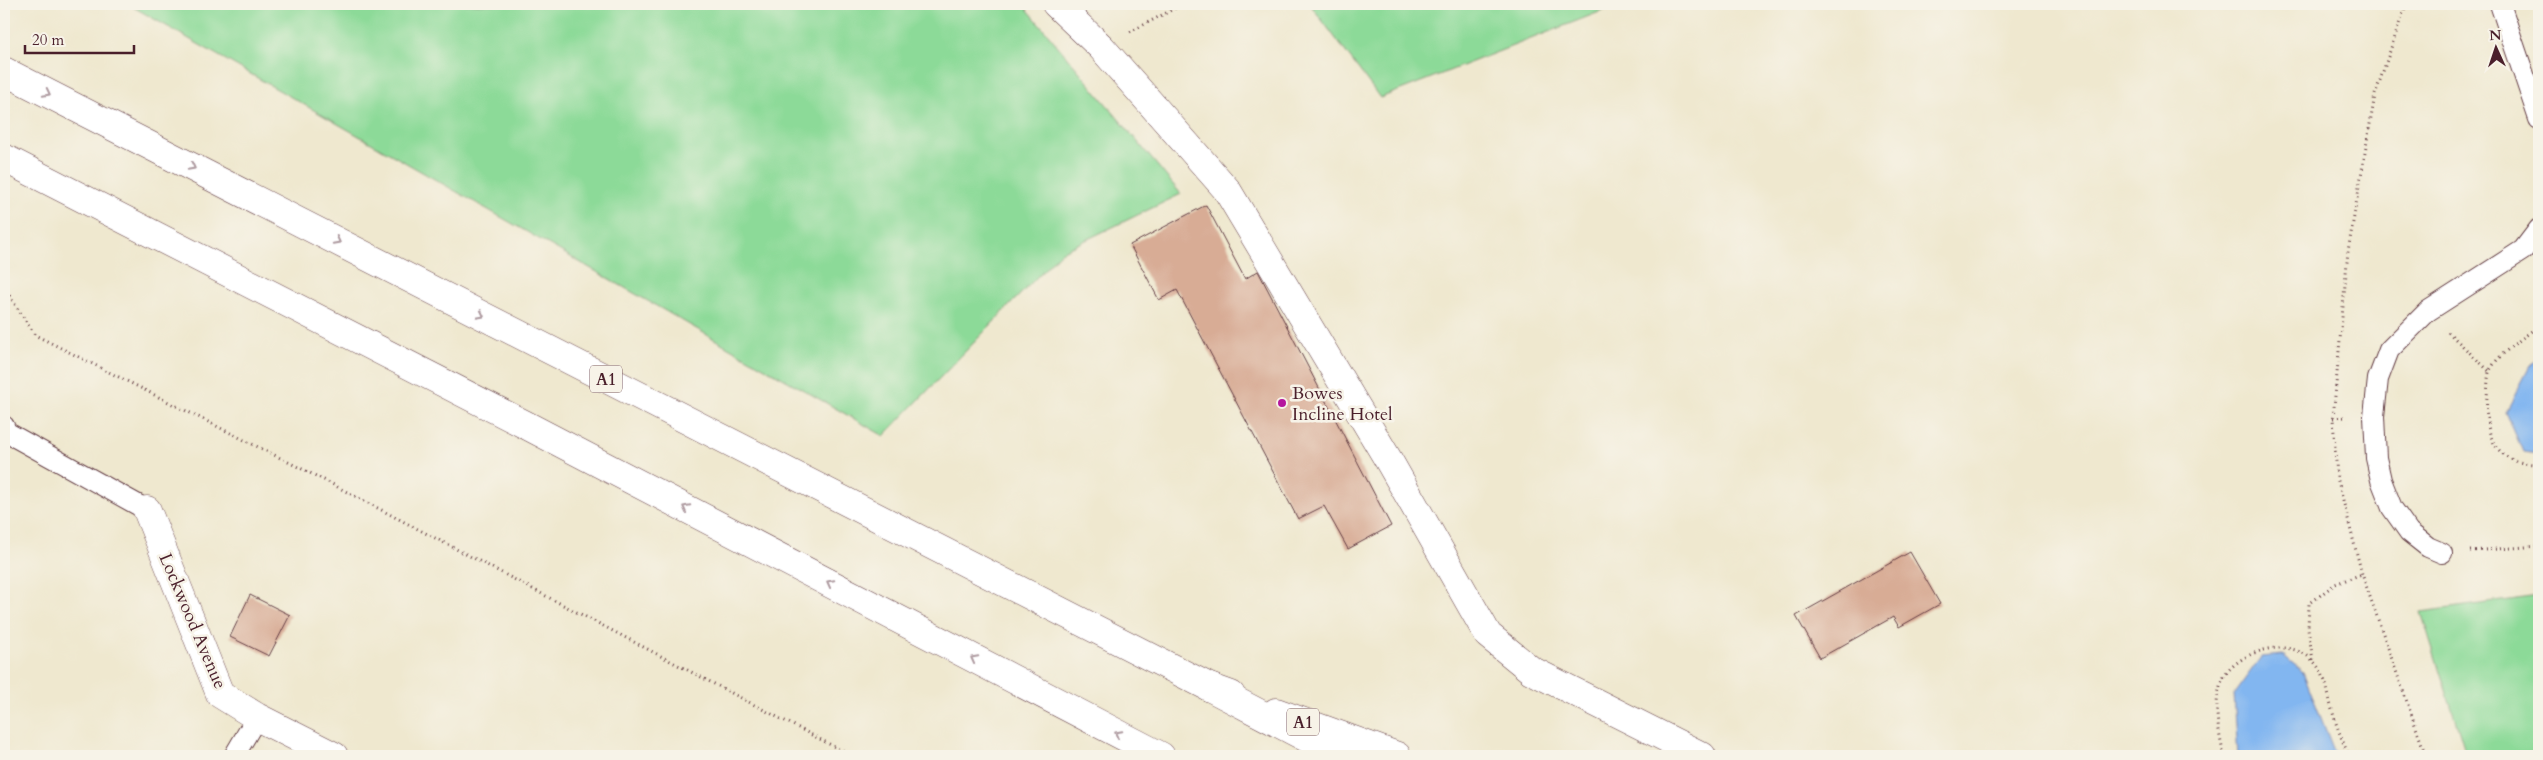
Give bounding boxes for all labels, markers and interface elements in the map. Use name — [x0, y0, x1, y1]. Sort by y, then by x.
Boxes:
scale bar — [25, 22, 134, 54]
north arrow — [2470, 22, 2520, 72]
text: N — [2489, 26, 2502, 45]
text: 20 m — [32, 30, 64, 50]
one-way arrow — [42, 87, 51, 97]
one-way arrow — [187, 161, 196, 171]
one-way arrow — [331, 235, 340, 245]
one-way arrow — [476, 309, 485, 319]
road number: A1 — [590, 366, 622, 392]
place label: Bowes Incline Hotel — [1292, 381, 1393, 427]
marker: Bowes Incline Hotel — [1276, 397, 1288, 409]
one-way arrow — [682, 504, 691, 514]
street label: Lockwood Avenue — [153, 550, 232, 693]
one-way arrow — [826, 579, 835, 589]
one-way arrow — [970, 655, 979, 665]
road number: A1 — [1287, 709, 1319, 736]
one-way arrow — [1114, 730, 1123, 740]

